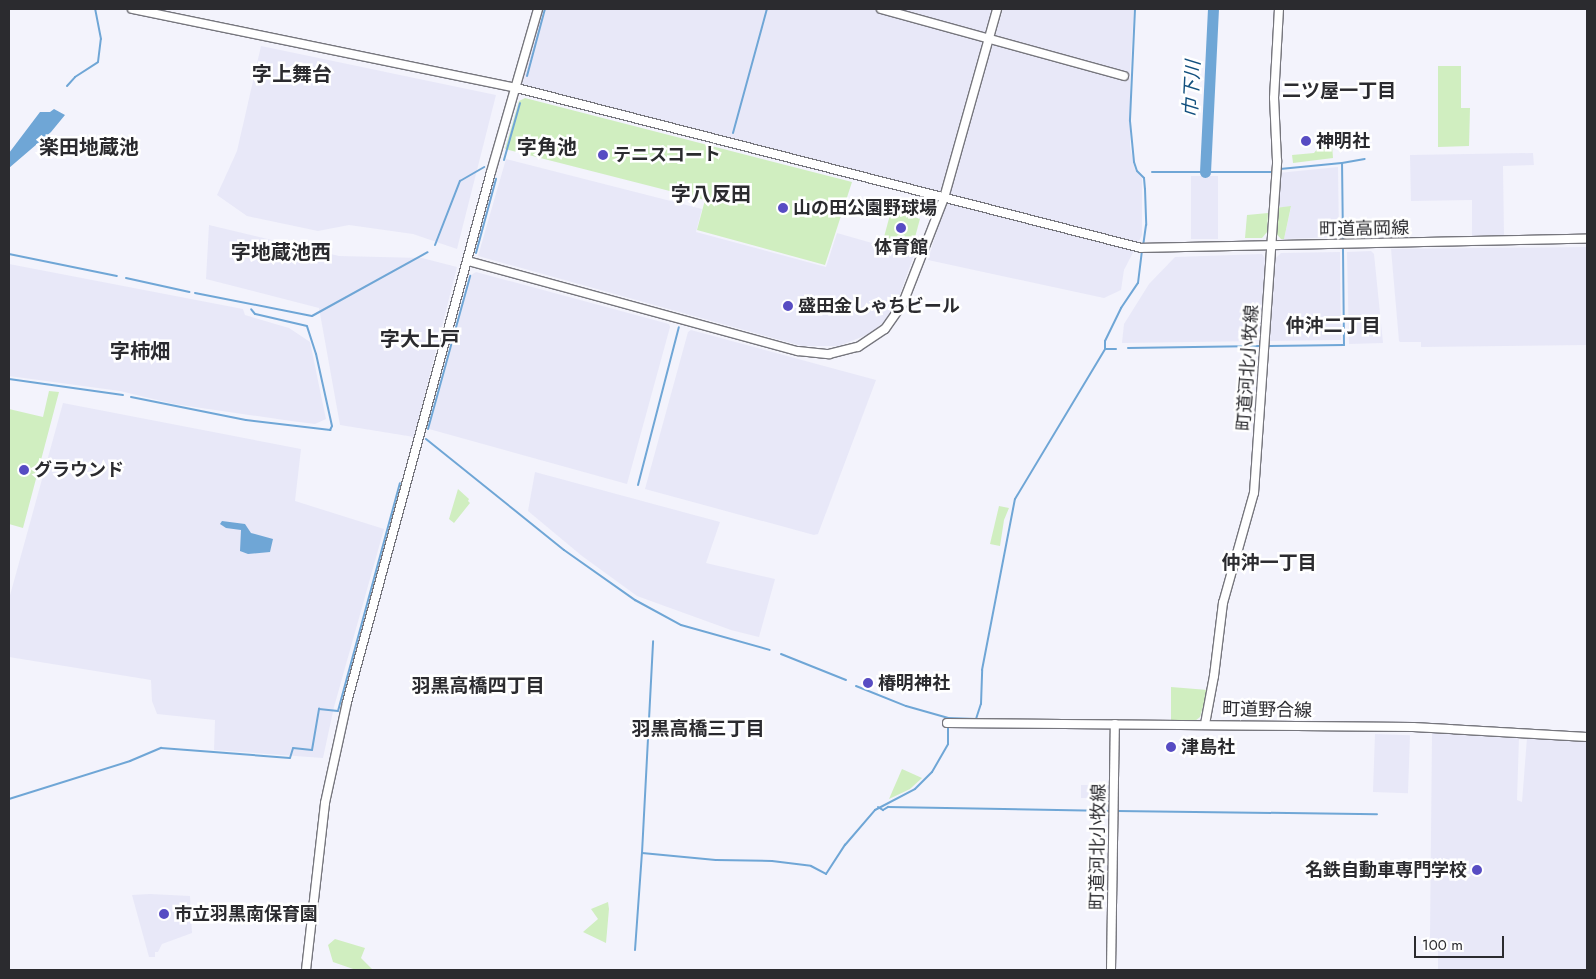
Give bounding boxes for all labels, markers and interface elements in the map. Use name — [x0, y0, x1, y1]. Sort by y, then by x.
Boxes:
water label: 巾下川 — [1179, 60, 1205, 118]
district label: 字上舞台 — [252, 62, 332, 86]
district label: 二ツ屋一丁目 — [1282, 80, 1396, 102]
place label: 神明社 — [1316, 130, 1370, 152]
district label: 楽田地蔵池 — [39, 135, 139, 159]
district label: 字角池 — [517, 135, 577, 159]
marker: 神明社 — [1300, 135, 1312, 147]
place label: テニスコート — [613, 144, 721, 166]
marker: テニスコート — [597, 149, 609, 161]
district label: 字八反田 — [671, 182, 751, 206]
place label: 山の田公園野球場 — [793, 197, 937, 219]
marker: 山の田公園野球場 — [777, 202, 789, 214]
street label: 町道高岡線 — [1319, 217, 1409, 241]
marker: 体育館 — [895, 222, 907, 234]
place label: 体育館 — [874, 236, 928, 258]
district label: 字地蔵池西 — [231, 240, 331, 264]
place label: 盛田金しゃちビール — [798, 295, 960, 317]
marker: 盛田金しゃちビール — [782, 300, 794, 312]
street label: 町道河北小牧線 — [1233, 304, 1263, 432]
district label: 仲沖二丁目 — [1286, 315, 1380, 337]
district label: 字大上戸 — [380, 327, 460, 351]
district label: 字柿畑 — [110, 339, 170, 363]
place label: グラウンド — [34, 459, 124, 481]
marker: グラウンド — [18, 464, 30, 476]
district label: 仲沖一丁目 — [1222, 552, 1316, 574]
place label: 椿明神社 — [878, 672, 950, 694]
district label: 羽黒高橋四丁目 — [412, 675, 544, 697]
marker: 椿明神社 — [862, 677, 874, 689]
street label: 町道野合線 — [1222, 698, 1312, 722]
district label: 羽黒高橋三丁目 — [632, 718, 764, 740]
place label: 津島社 — [1181, 736, 1235, 758]
marker: 津島社 — [1165, 741, 1177, 753]
street label: 町道河北小牧線 — [1086, 784, 1110, 910]
place label: 名鉄自動車専門学校 — [1305, 859, 1467, 881]
marker: 名鉄自動車専門学校 — [1471, 864, 1483, 876]
place label: 市立羽黒南保育園 — [174, 903, 318, 925]
marker: 市立羽黒南保育園 — [158, 908, 170, 920]
scale bar — [1416, 926, 1506, 958]
text: 100 m — [1422, 934, 1463, 956]

